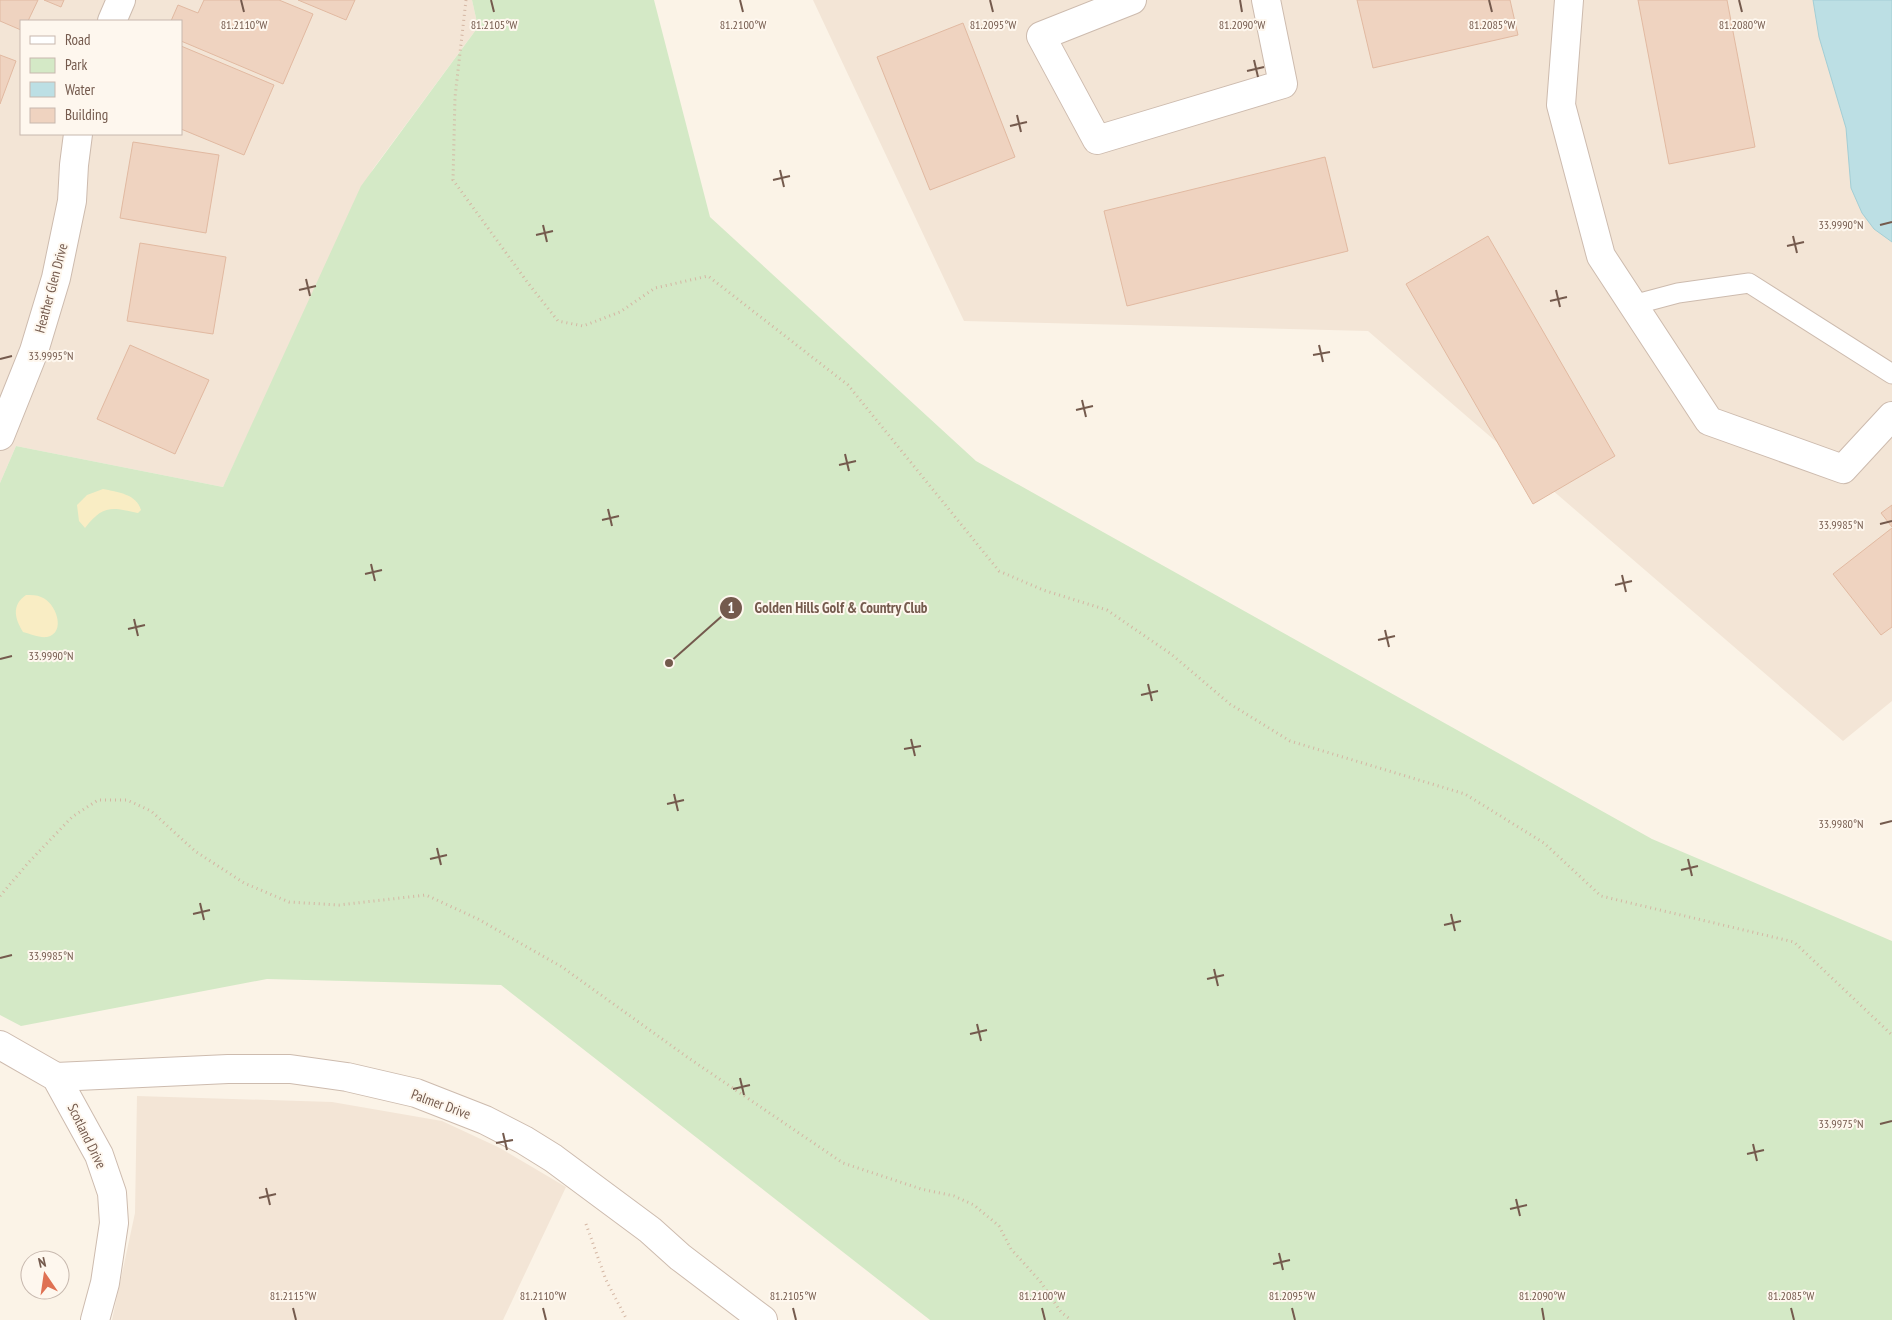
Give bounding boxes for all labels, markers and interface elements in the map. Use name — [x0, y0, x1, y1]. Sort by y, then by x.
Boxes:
text: 81.2110°W — [221, 17, 267, 32]
text: 81.2105°W — [471, 17, 517, 32]
text: 81.2100°W — [720, 17, 766, 32]
text: 81.2095°W — [970, 17, 1016, 32]
text: 81.2090°W — [1219, 17, 1265, 32]
text: 81.2085°W — [1469, 17, 1515, 32]
text: 81.2080°W — [1719, 17, 1765, 32]
legend — [20, 20, 182, 135]
text: Road — [65, 30, 91, 49]
text: Park — [65, 55, 87, 74]
text: Water — [65, 80, 96, 99]
text: Building — [65, 105, 108, 124]
text: 33.9990°N — [1818, 217, 1864, 232]
street label: Heather Glen Drive — [30, 241, 72, 335]
text: 33.9995°N — [28, 348, 74, 363]
text: 33.9985°N — [1818, 517, 1864, 532]
callout: Golden Hills Golf & Country Club — [719, 593, 938, 623]
text: 1 — [727, 598, 735, 617]
text: Golden Hills Golf & Country Club — [754, 598, 928, 617]
text: 33.9990°N — [28, 648, 74, 663]
text: 33.9980°N — [1818, 816, 1864, 831]
text: 33.9985°N — [28, 948, 74, 963]
street label: Palmer Drive — [409, 1085, 473, 1123]
street label: Scotland Drive — [64, 1101, 111, 1172]
text: 33.9975°N — [1818, 1116, 1864, 1131]
north arrow — [20, 1250, 70, 1300]
text: N — [36, 1253, 48, 1272]
text: 81.2115°W — [270, 1288, 316, 1303]
text: 81.2110°W — [520, 1288, 566, 1303]
text: 81.2105°W — [770, 1288, 816, 1303]
text: 81.2100°W — [1019, 1288, 1065, 1303]
text: 81.2095°W — [1269, 1288, 1315, 1303]
text: 81.2090°W — [1519, 1288, 1565, 1303]
text: 81.2085°W — [1768, 1288, 1814, 1303]

